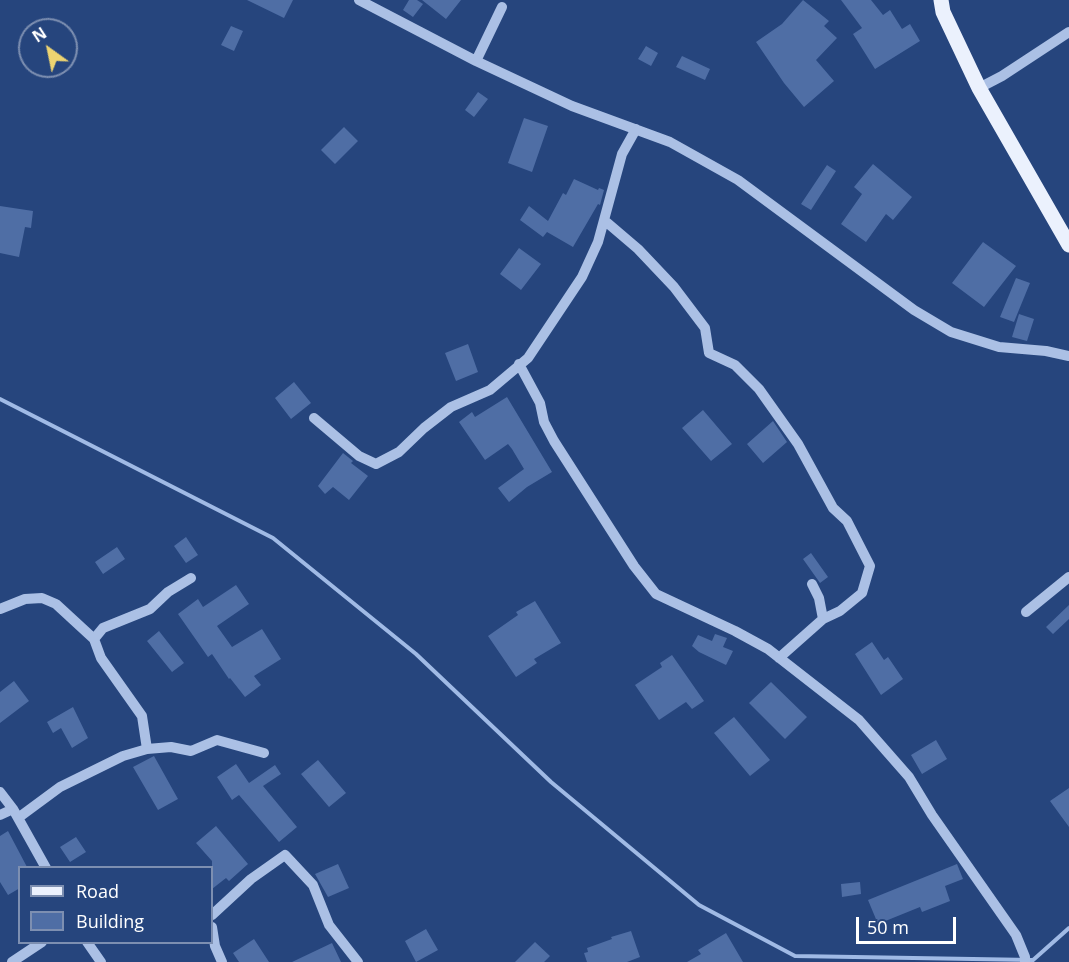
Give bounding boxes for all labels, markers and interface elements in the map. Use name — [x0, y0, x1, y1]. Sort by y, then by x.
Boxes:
north arrow — [18, 18, 78, 78]
text: N — [28, 22, 51, 47]
legend — [18, 866, 213, 944]
text: Road — [76, 879, 119, 903]
scale bar — [859, 905, 960, 943]
text: Building — [76, 909, 144, 933]
text: 50 m — [867, 915, 909, 939]

